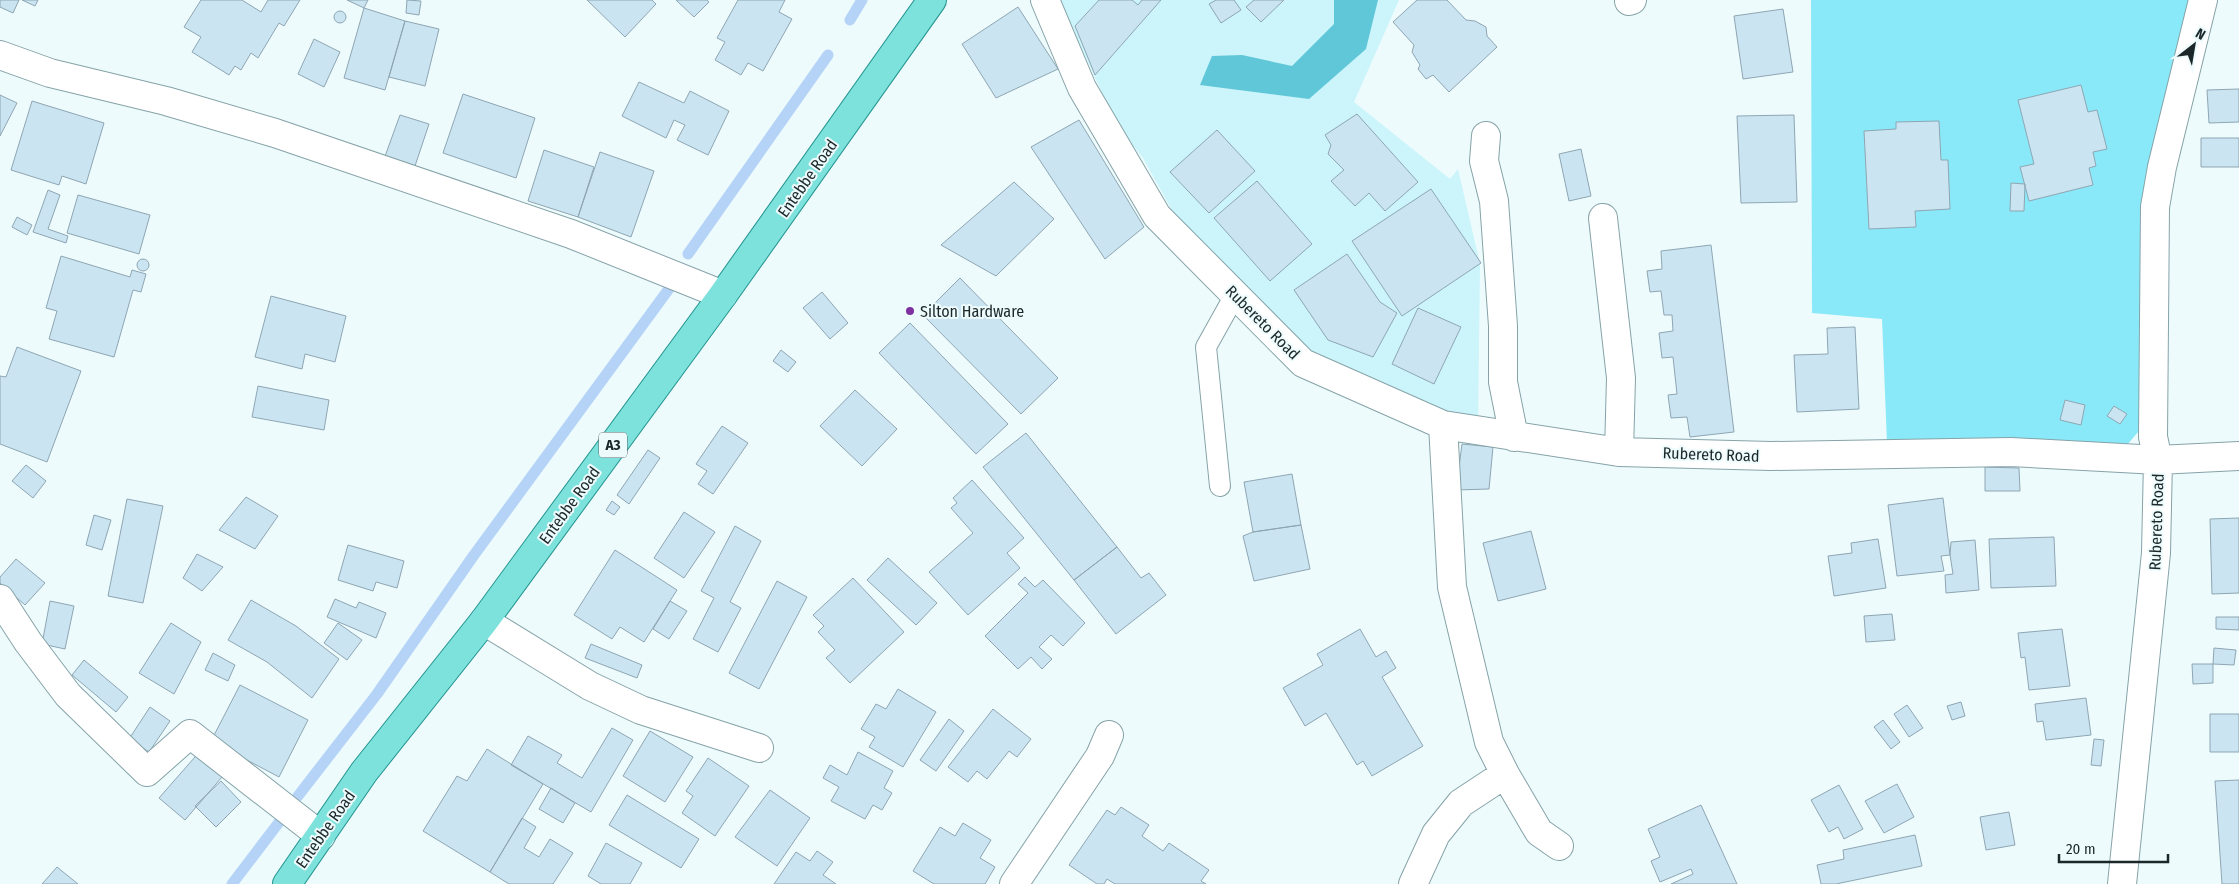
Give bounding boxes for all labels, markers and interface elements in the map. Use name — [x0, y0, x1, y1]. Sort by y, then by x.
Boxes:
north arrow — [2169, 20, 2219, 70]
text: N — [2192, 25, 2208, 44]
street label: Entebbe Road — [774, 136, 841, 221]
street label: Rubereto Road — [1222, 281, 1304, 363]
place label: Silton Hardware — [920, 302, 1024, 321]
marker: Silton Hardware — [904, 305, 916, 317]
road number: A3 — [599, 432, 627, 458]
street label: Rubereto Road — [1662, 443, 1760, 466]
street label: Entebbe Road — [535, 463, 604, 547]
street label: Rubereto Road — [2145, 473, 2168, 571]
street label: Entebbe Road — [292, 787, 359, 872]
scale bar — [2059, 832, 2168, 864]
text: 20 m — [2066, 840, 2096, 858]

